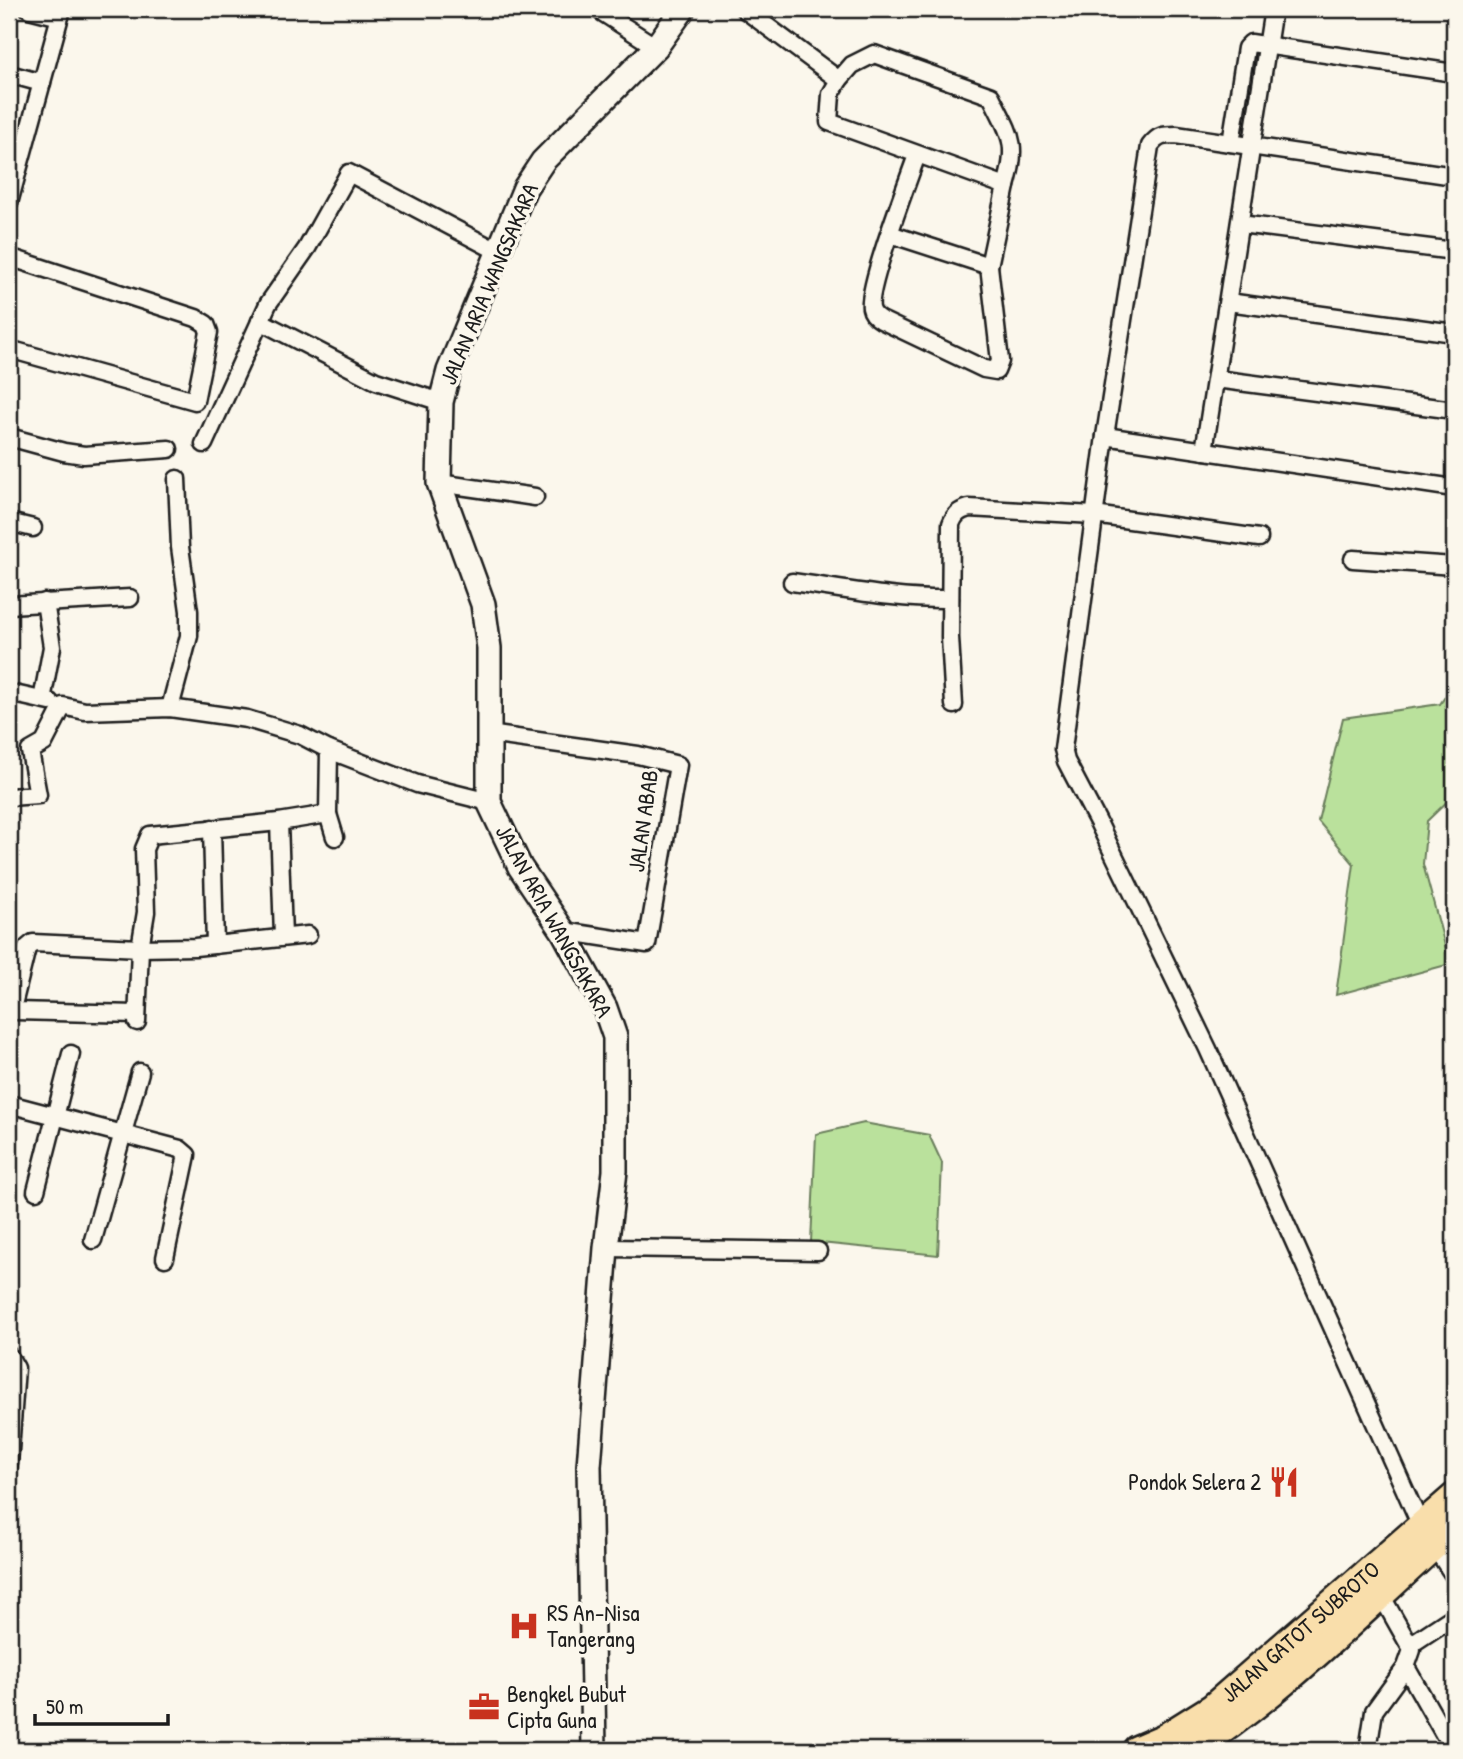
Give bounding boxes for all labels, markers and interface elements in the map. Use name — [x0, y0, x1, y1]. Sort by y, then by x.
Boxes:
street label: JALAN ARIA WANGSAKARA — [432, 178, 545, 389]
street label: JALAN ABAB — [620, 768, 665, 874]
street label: JALAN ARIA WANGSAKARA — [489, 819, 620, 1023]
restaurant icon: Pondok Selera 2 — [1267, 1465, 1301, 1499]
place label: Pondok Selera 2 — [1128, 1466, 1261, 1497]
street label: JALAN GATOT SUBROTO — [1214, 1554, 1386, 1709]
place label: RS An-Nisa Tangerang — [547, 1597, 639, 1654]
hospital icon: RS An-Nisa Tangerang — [507, 1609, 541, 1643]
place label: Bengkel Bubut Cipta Guna — [507, 1678, 627, 1735]
scale bar — [35, 1682, 168, 1726]
office icon: Bengkel Bubut Cipta Guna — [467, 1690, 501, 1724]
text: 50 m — [46, 1692, 83, 1721]

